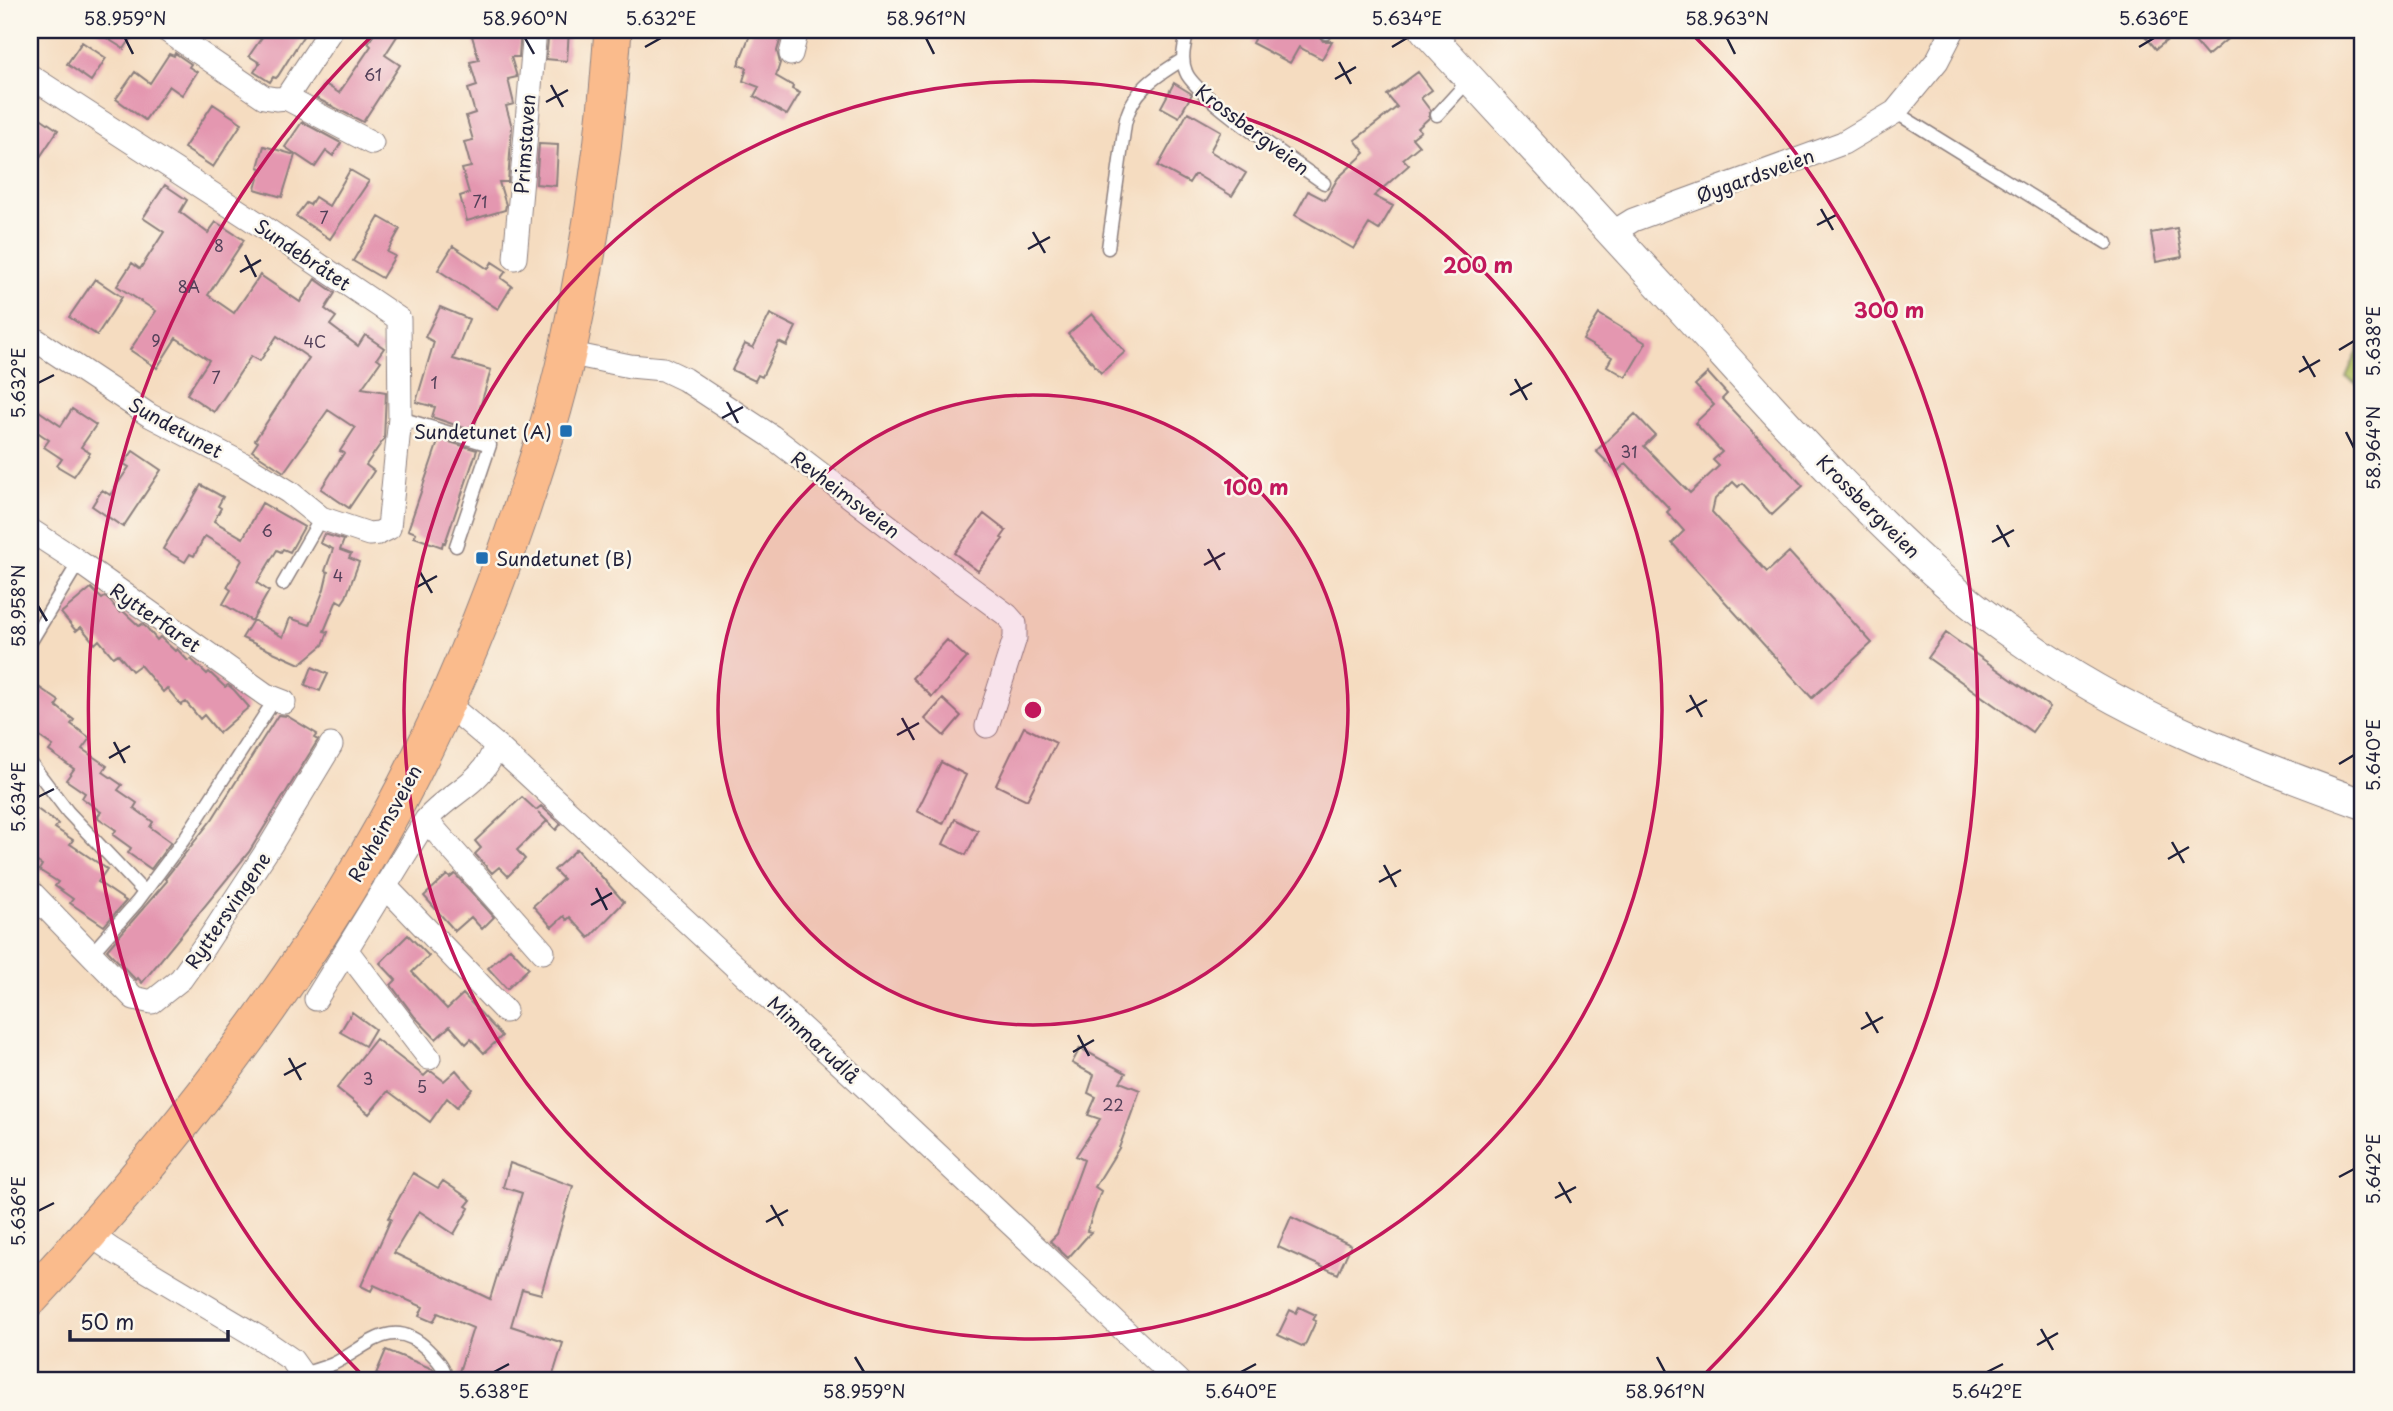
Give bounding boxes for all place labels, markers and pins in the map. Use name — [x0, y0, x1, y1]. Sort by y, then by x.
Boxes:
place label: Sundetunet (A) — [414, 417, 552, 445]
marker: Sundetunet (A) — [558, 423, 574, 439]
place label: Sundetunet (B) — [496, 544, 632, 572]
marker: Sundetunet (B) — [474, 550, 490, 566]
centre of rings — [1021, 698, 1045, 722]

